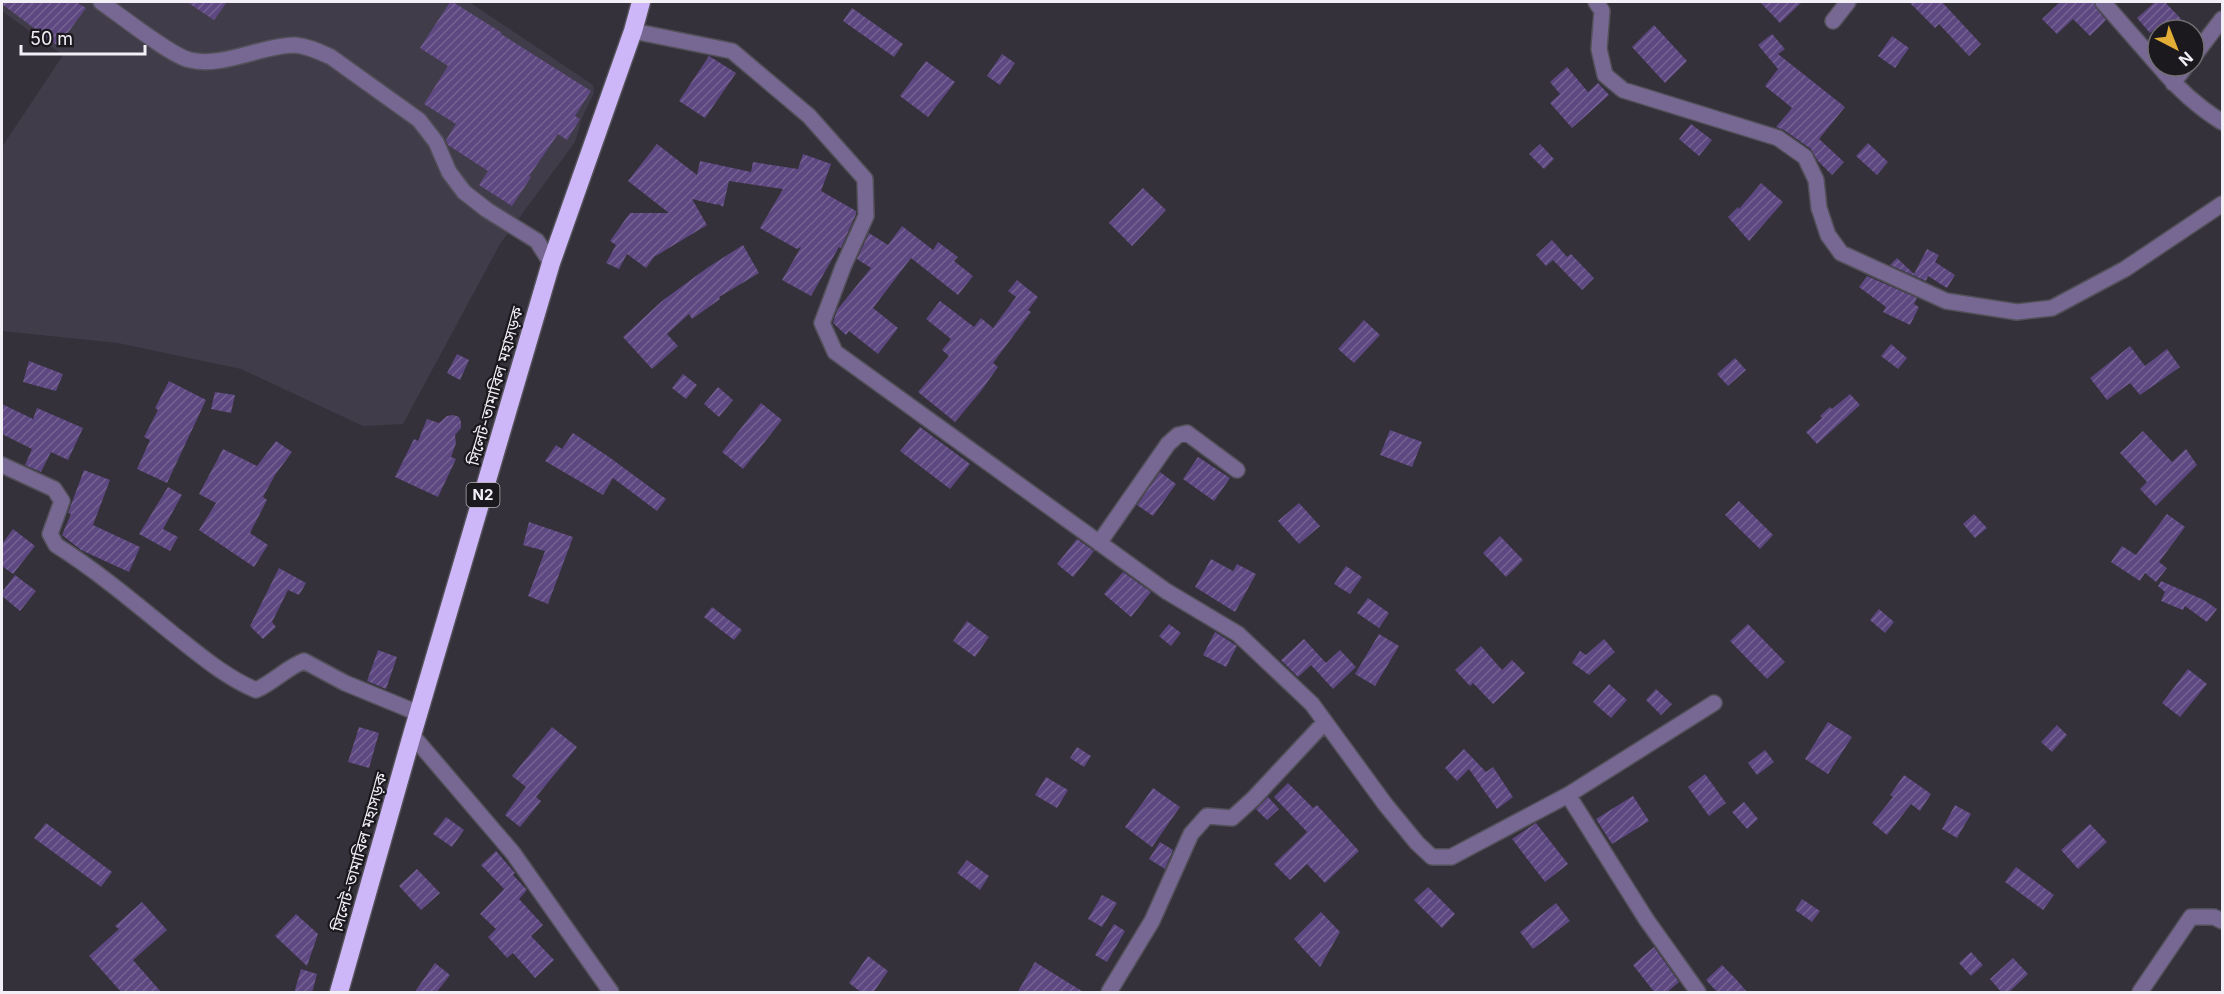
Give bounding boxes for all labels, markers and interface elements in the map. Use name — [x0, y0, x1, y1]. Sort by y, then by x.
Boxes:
scale bar — [21, 18, 146, 56]
north arrow — [2146, 18, 2206, 78]
text: 50 m — [30, 28, 73, 49]
text: N — [2175, 48, 2197, 71]
street label: সিলেট-তামাবিল মহাসড়ক — [462, 303, 528, 469]
road number: N2 — [466, 483, 500, 507]
street label: সিলেট-তামাবিল মহাসড়ক — [326, 769, 392, 935]

